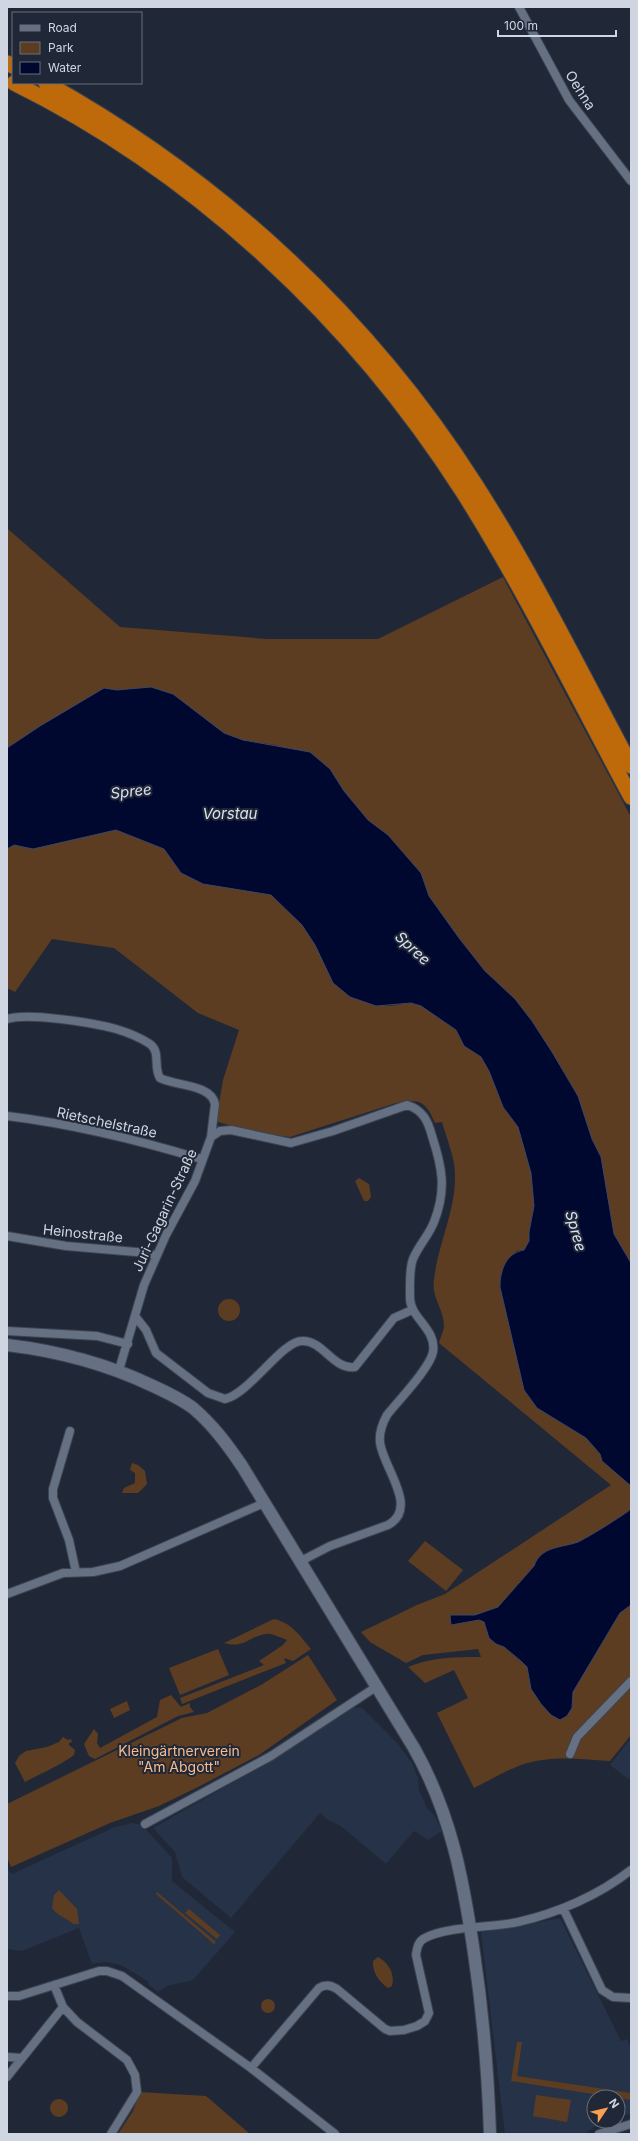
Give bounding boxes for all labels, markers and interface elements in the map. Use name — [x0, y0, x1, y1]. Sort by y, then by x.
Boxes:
legend — [12, 12, 142, 84]
scale bar — [498, 12, 616, 38]
text: 100 m — [504, 18, 538, 33]
text: Road — [48, 20, 77, 35]
text: Park — [48, 40, 74, 55]
text: Water — [48, 60, 82, 75]
street label: Oehna — [562, 67, 600, 113]
water label: Spree — [109, 779, 153, 803]
water label: Vorstau — [202, 804, 258, 823]
water label: Spree — [391, 927, 435, 969]
street label: Rietschelstraße — [55, 1103, 159, 1141]
street label: Juri-Gagarin-Straße — [128, 1146, 200, 1274]
water label: Spree — [561, 1208, 591, 1254]
street label: Heinostraße — [42, 1220, 124, 1246]
park label: Kleingärtnerverein "Am Abgott" — [118, 1742, 240, 1775]
north arrow — [586, 2089, 626, 2129]
text: N — [606, 2096, 622, 2111]

